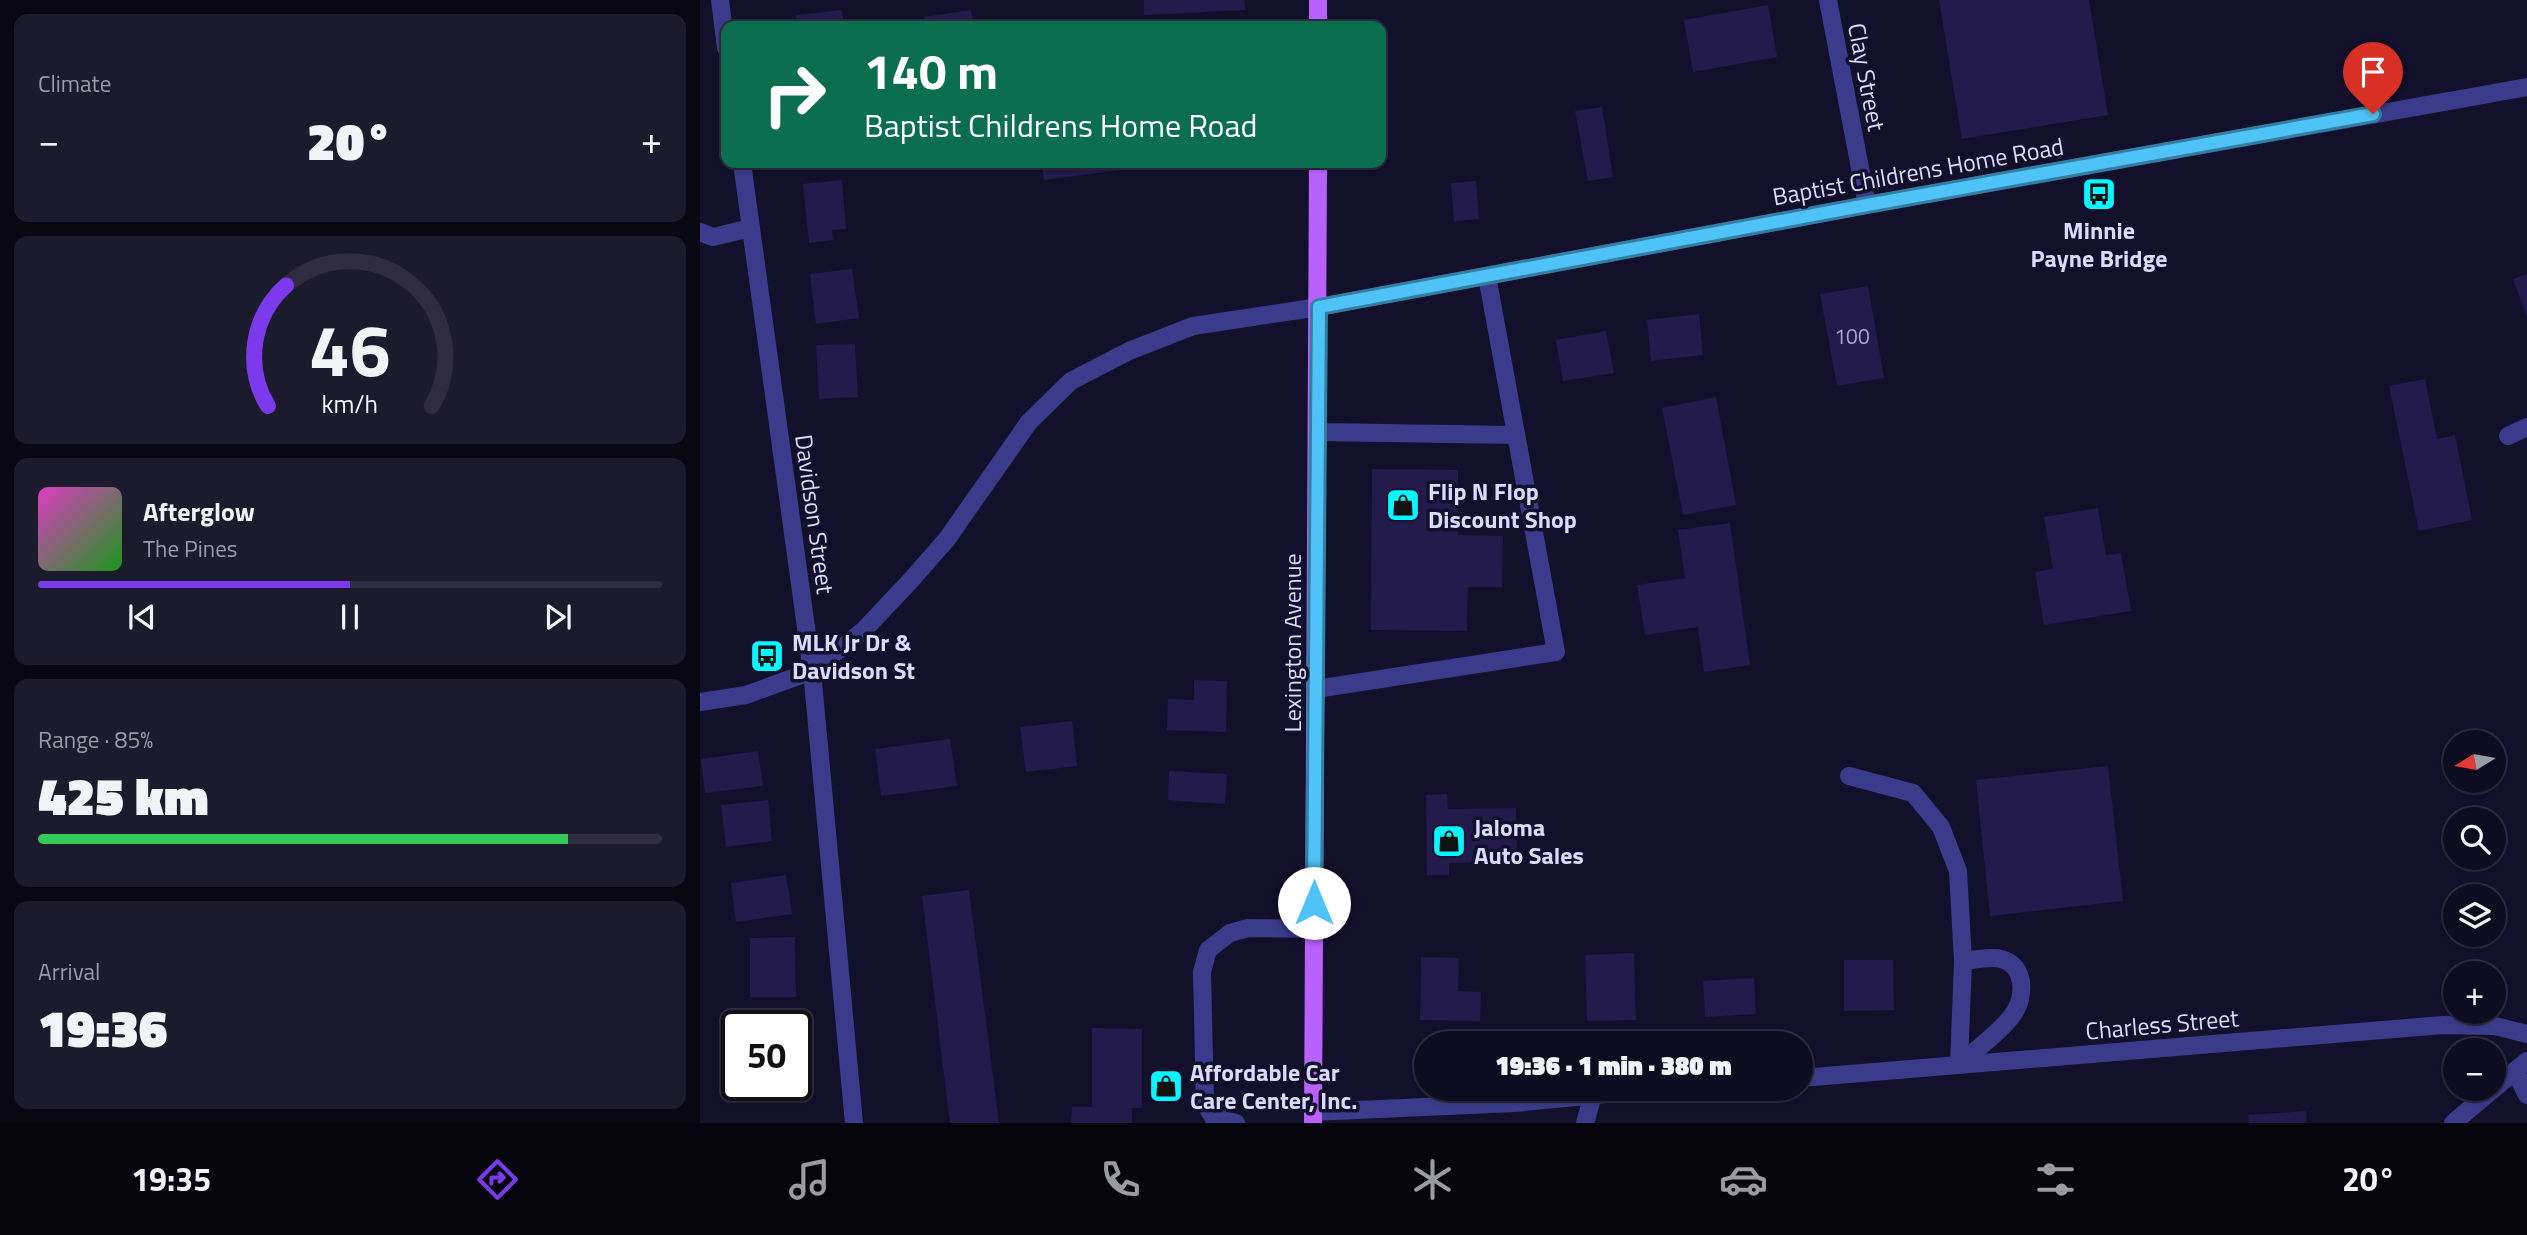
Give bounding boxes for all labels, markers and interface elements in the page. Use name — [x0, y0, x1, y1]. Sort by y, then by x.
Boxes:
street label: Clay Street — [1839, 20, 1895, 135]
text: 140 m — [864, 33, 998, 108]
pin — [2343, 42, 2403, 114]
icon: right — [749, 49, 840, 140]
icon: arrive — [2354, 53, 2392, 91]
text: Climate — [38, 66, 111, 101]
text: 20° — [307, 101, 393, 180]
text: Baptist Childrens Home Road — [864, 101, 1257, 149]
text: − — [38, 111, 59, 169]
text: + — [641, 111, 662, 169]
street label: Baptist Childrens Home Road — [1770, 128, 2066, 214]
bus stop icon: Minnie Payne Bridge — [2080, 175, 2118, 213]
place label: Minnie Payne Bridge — [2031, 212, 2167, 276]
text: 46 — [309, 294, 391, 404]
house number: 100 — [1834, 320, 1870, 352]
text: km/h — [322, 384, 378, 422]
street label: Davidson Street — [786, 432, 844, 597]
place label: Flip N Flop Discount Shop — [1428, 473, 1577, 537]
shop icon: Flip N Flop Discount Shop — [1384, 486, 1422, 524]
text: Afterglow — [143, 492, 255, 531]
text: The Pines — [143, 531, 237, 566]
street label: Lexington Avenue — [1274, 553, 1310, 733]
icon: previous — [123, 598, 161, 636]
icon: pause — [331, 598, 369, 636]
icon: next — [539, 598, 577, 636]
place label: MLK Jr Dr & Davidson St — [792, 624, 915, 688]
bus stop icon: MLK Jr Dr & Davidson St — [748, 637, 786, 675]
text: Range · 85% — [38, 722, 153, 757]
north arrow — [2443, 730, 2506, 793]
map controls — [2443, 730, 2506, 1101]
text: 425 km — [38, 756, 209, 835]
button: search — [2443, 807, 2506, 870]
place label: Jaloma Auto Sales — [1474, 809, 1584, 873]
shop icon: Jaloma Auto Sales — [1430, 822, 1468, 860]
position arrow — [1277, 866, 1351, 940]
button: layers — [2443, 884, 2506, 947]
text: Arrival — [38, 954, 100, 989]
button: + — [2443, 961, 2506, 1024]
text: 19:36 — [38, 988, 167, 1067]
street label: Charless Street — [2084, 999, 2241, 1049]
speed limit sign: 50 — [721, 1010, 812, 1101]
button: − — [2443, 1038, 2506, 1101]
text: 19:36 · 1 min · 380 m — [1495, 1046, 1732, 1085]
place label: Affordable Car Care Center, Inc. — [1190, 1054, 1357, 1118]
shop icon: Affordable Car Care Center, Inc. — [1147, 1067, 1185, 1105]
text: 19:35 — [131, 1155, 211, 1203]
icon: directions — [473, 1155, 522, 1204]
icon: music — [785, 1155, 834, 1204]
icon: phone — [1096, 1155, 1145, 1204]
icon: climate — [1408, 1155, 1457, 1204]
icon: car — [1719, 1155, 1768, 1204]
icon: filters — [2031, 1155, 2080, 1204]
text: 20° — [2342, 1155, 2396, 1203]

